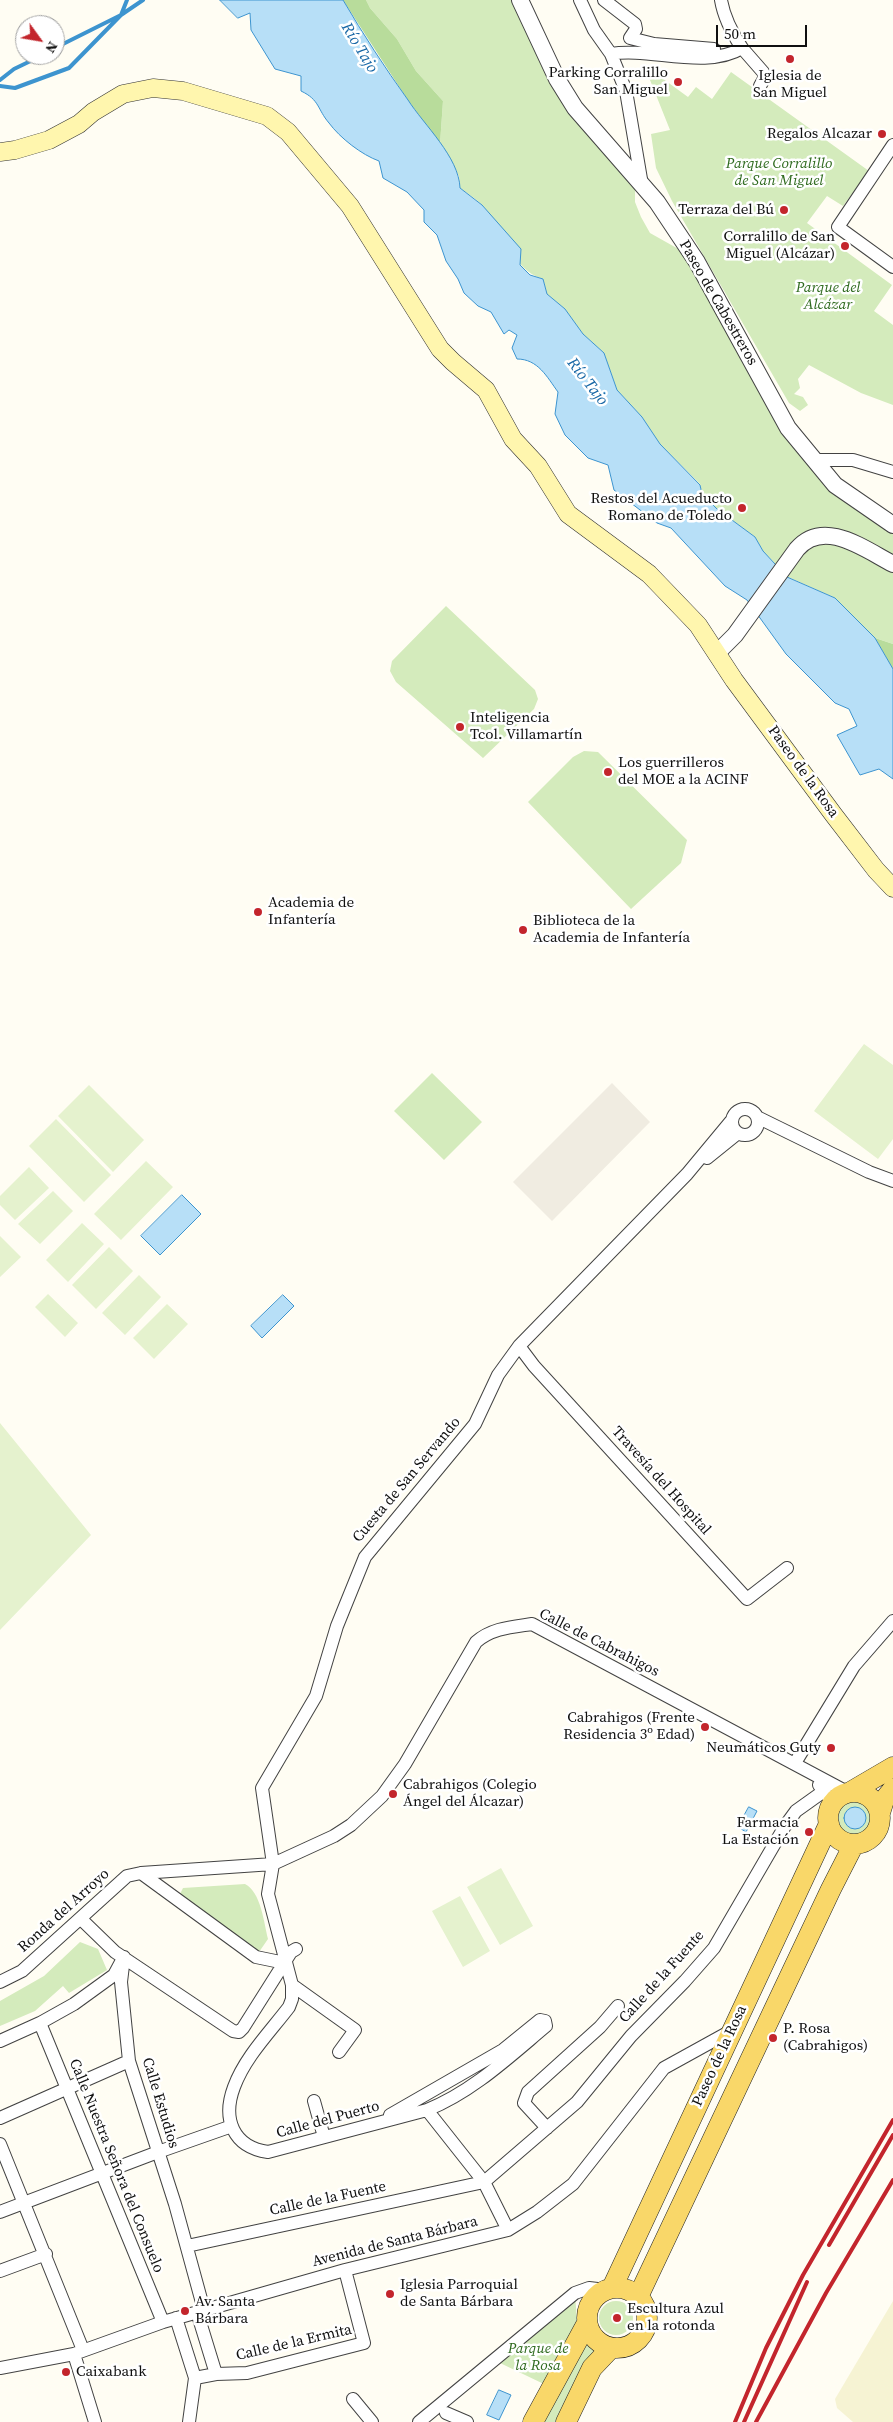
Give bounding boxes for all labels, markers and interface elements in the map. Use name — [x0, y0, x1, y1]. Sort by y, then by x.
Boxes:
north arrow — [15, 15, 65, 65]
scale bar — [718, 15, 809, 47]
water label: Río Tajo — [337, 19, 381, 77]
text: 50 m — [724, 23, 756, 44]
text: N — [41, 38, 63, 57]
marker: Iglesia de San Miguel — [784, 53, 796, 65]
place label: Parking Corralillo San Miguel — [548, 64, 668, 99]
place label: Iglesia de San Miguel — [753, 67, 827, 102]
marker: Parking Corralillo San Miguel — [672, 76, 684, 88]
place label: Regalos Alcazar — [767, 125, 872, 143]
marker: Regalos Alcazar — [876, 128, 888, 140]
park label: Parque Corralillo de San Miguel — [726, 155, 832, 190]
place label: Terraza del Bú — [678, 201, 774, 219]
marker: Terraza del Bú — [778, 204, 790, 216]
place label: Corralillo de San Miguel (Alcázar) — [724, 228, 835, 263]
street label: Paseo de Cabestreros — [675, 237, 761, 369]
marker: Corralillo de San Miguel (Alcázar) — [839, 240, 851, 252]
park label: Parque del Alcázar — [796, 279, 860, 314]
water label: Río Tajo — [563, 354, 611, 410]
place label: Restos del Acueducto Romano de Toledo — [591, 490, 732, 525]
marker: Restos del Acueducto Romano de Toledo — [736, 502, 748, 514]
place label: Inteligencia Tcol. Villamartín — [470, 709, 582, 744]
marker: Inteligencia Tcol. Villamartín — [454, 721, 466, 733]
street label: Paseo de la Rosa — [764, 722, 842, 822]
place label: Los guerrilleros del MOE a la ACINF — [618, 754, 748, 789]
marker: Los guerrilleros del MOE a la ACINF — [602, 766, 614, 778]
place label: Academia de Infantería — [268, 894, 354, 929]
marker: Academia de Infantería — [252, 906, 264, 918]
place label: Biblioteca de la Academia de Infantería — [533, 912, 690, 947]
marker: Biblioteca de la Academia de Infantería — [517, 924, 529, 936]
street label: Cuesta de San Servando — [349, 1414, 465, 1546]
street label: Travesía del Hospital — [608, 1423, 714, 1539]
street label: Calle de Cabrahigos — [536, 1605, 662, 1681]
place label: Cabrahigos (Frente Residencia 3º Edad) — [563, 1709, 695, 1744]
marker: Cabrahigos (Frente Residencia 3º Edad) — [699, 1721, 711, 1733]
place label: Neumáticos Guty — [706, 1739, 821, 1757]
marker: Neumáticos Guty — [825, 1742, 837, 1754]
place label: Cabrahigos (Colegio Ángel del Álcazar) — [403, 1776, 537, 1811]
marker: Cabrahigos (Colegio Ángel del Álcazar) — [387, 1788, 399, 1800]
place label: Farmacia La Estación — [722, 1814, 799, 1849]
marker: Farmacia La Estación — [803, 1826, 815, 1838]
street label: Ronda del Arroyo — [15, 1865, 113, 1957]
street label: Calle de la Fuente — [616, 1927, 708, 2027]
street label: Paseo de la Rosa — [689, 2003, 751, 2109]
place label: P. Rosa (Cabrahigos) — [783, 2020, 868, 2055]
marker: P. Rosa (Cabrahigos) — [767, 2032, 779, 2044]
street label: Calle Estudios — [138, 2055, 182, 2151]
street label: Calle Nuestra Señora del Consuelo — [65, 2057, 167, 2275]
street label: Calle del Puerto — [274, 2098, 382, 2142]
street label: Calle de la Fuente — [268, 2178, 388, 2220]
street label: Avenida de Santa Bárbara — [310, 2213, 480, 2271]
place label: Iglesia Parroquial de Santa Bárbara — [400, 2276, 518, 2311]
marker: Iglesia Parroquial de Santa Bárbara — [384, 2288, 396, 2300]
place label: Av. Santa Bárbara — [195, 2293, 255, 2328]
place label: Escultura Azul en la rotonda — [627, 2300, 724, 2335]
marker: Av. Santa Bárbara — [179, 2305, 191, 2317]
marker: Escultura Azul en la rotonda — [611, 2312, 623, 2324]
street label: Calle de la Ermita — [234, 2321, 354, 2365]
park label: Parque de la Rosa — [508, 2340, 568, 2375]
place label: Caixabank — [76, 2363, 146, 2381]
marker: Caixabank — [60, 2366, 72, 2378]

